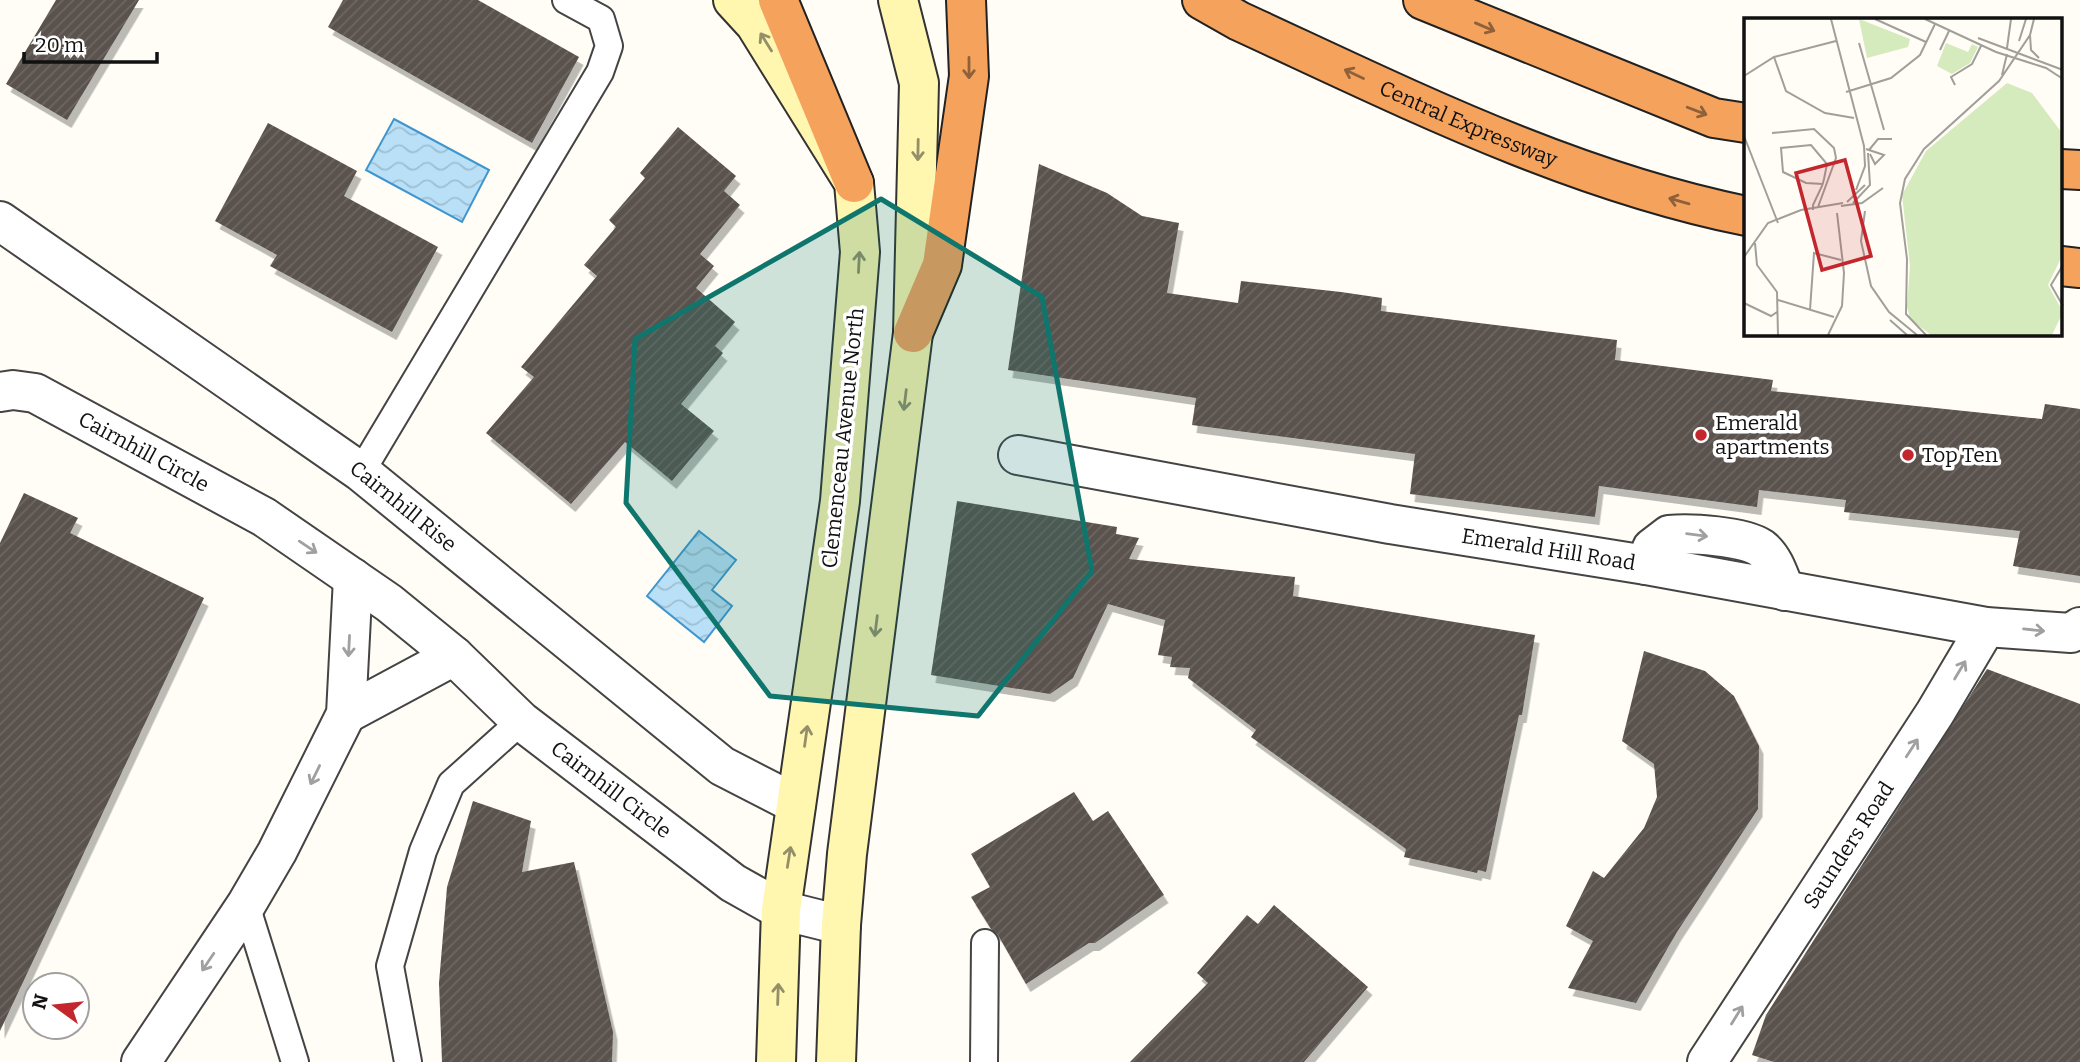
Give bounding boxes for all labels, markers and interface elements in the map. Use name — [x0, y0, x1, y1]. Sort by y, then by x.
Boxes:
inset map — [1744, 18, 2062, 336]
scale bar — [24, 21, 158, 65]
one-way arrow — [1474, 21, 1496, 34]
text: 20 m — [35, 32, 84, 58]
one-way arrow — [759, 32, 773, 52]
one-way arrow — [962, 56, 976, 79]
one-way arrow — [1343, 67, 1365, 80]
street label: Central Expressway — [1375, 75, 1562, 173]
one-way arrow — [1685, 105, 1707, 118]
one-way arrow — [911, 138, 924, 161]
one-way arrow — [1668, 194, 1690, 207]
one-way arrow — [853, 251, 866, 273]
street label: Clemenceau Avenue North — [816, 306, 870, 570]
one-way arrow — [898, 389, 911, 411]
street label: Cairnhill Circle — [74, 406, 214, 498]
place label: Emerald apartments — [1715, 410, 1830, 460]
marker: Emerald apartments — [1693, 427, 1709, 443]
place label: Top Ten — [1922, 442, 1998, 468]
marker: Top Ten — [1900, 447, 1916, 463]
street label: Cairnhill Rise — [345, 455, 462, 557]
street label: Emerald Hill Road — [1460, 523, 1638, 576]
one-way arrow — [1685, 529, 1708, 542]
one-way arrow — [298, 540, 317, 555]
one-way arrow — [869, 614, 882, 637]
one-way arrow — [2022, 624, 2045, 637]
one-way arrow — [343, 634, 356, 657]
one-way arrow — [1954, 660, 1968, 680]
one-way arrow — [800, 725, 813, 748]
street label: Cairnhill Circle — [546, 735, 676, 844]
one-way arrow — [1904, 739, 1919, 758]
one-way arrow — [308, 764, 322, 785]
street label: Saunders Road — [1798, 777, 1900, 914]
one-way arrow — [783, 846, 796, 869]
one-way arrow — [201, 952, 215, 971]
north arrow — [21, 971, 91, 1041]
one-way arrow — [771, 983, 784, 1006]
text: N — [27, 991, 53, 1012]
one-way arrow — [1730, 1006, 1744, 1026]

